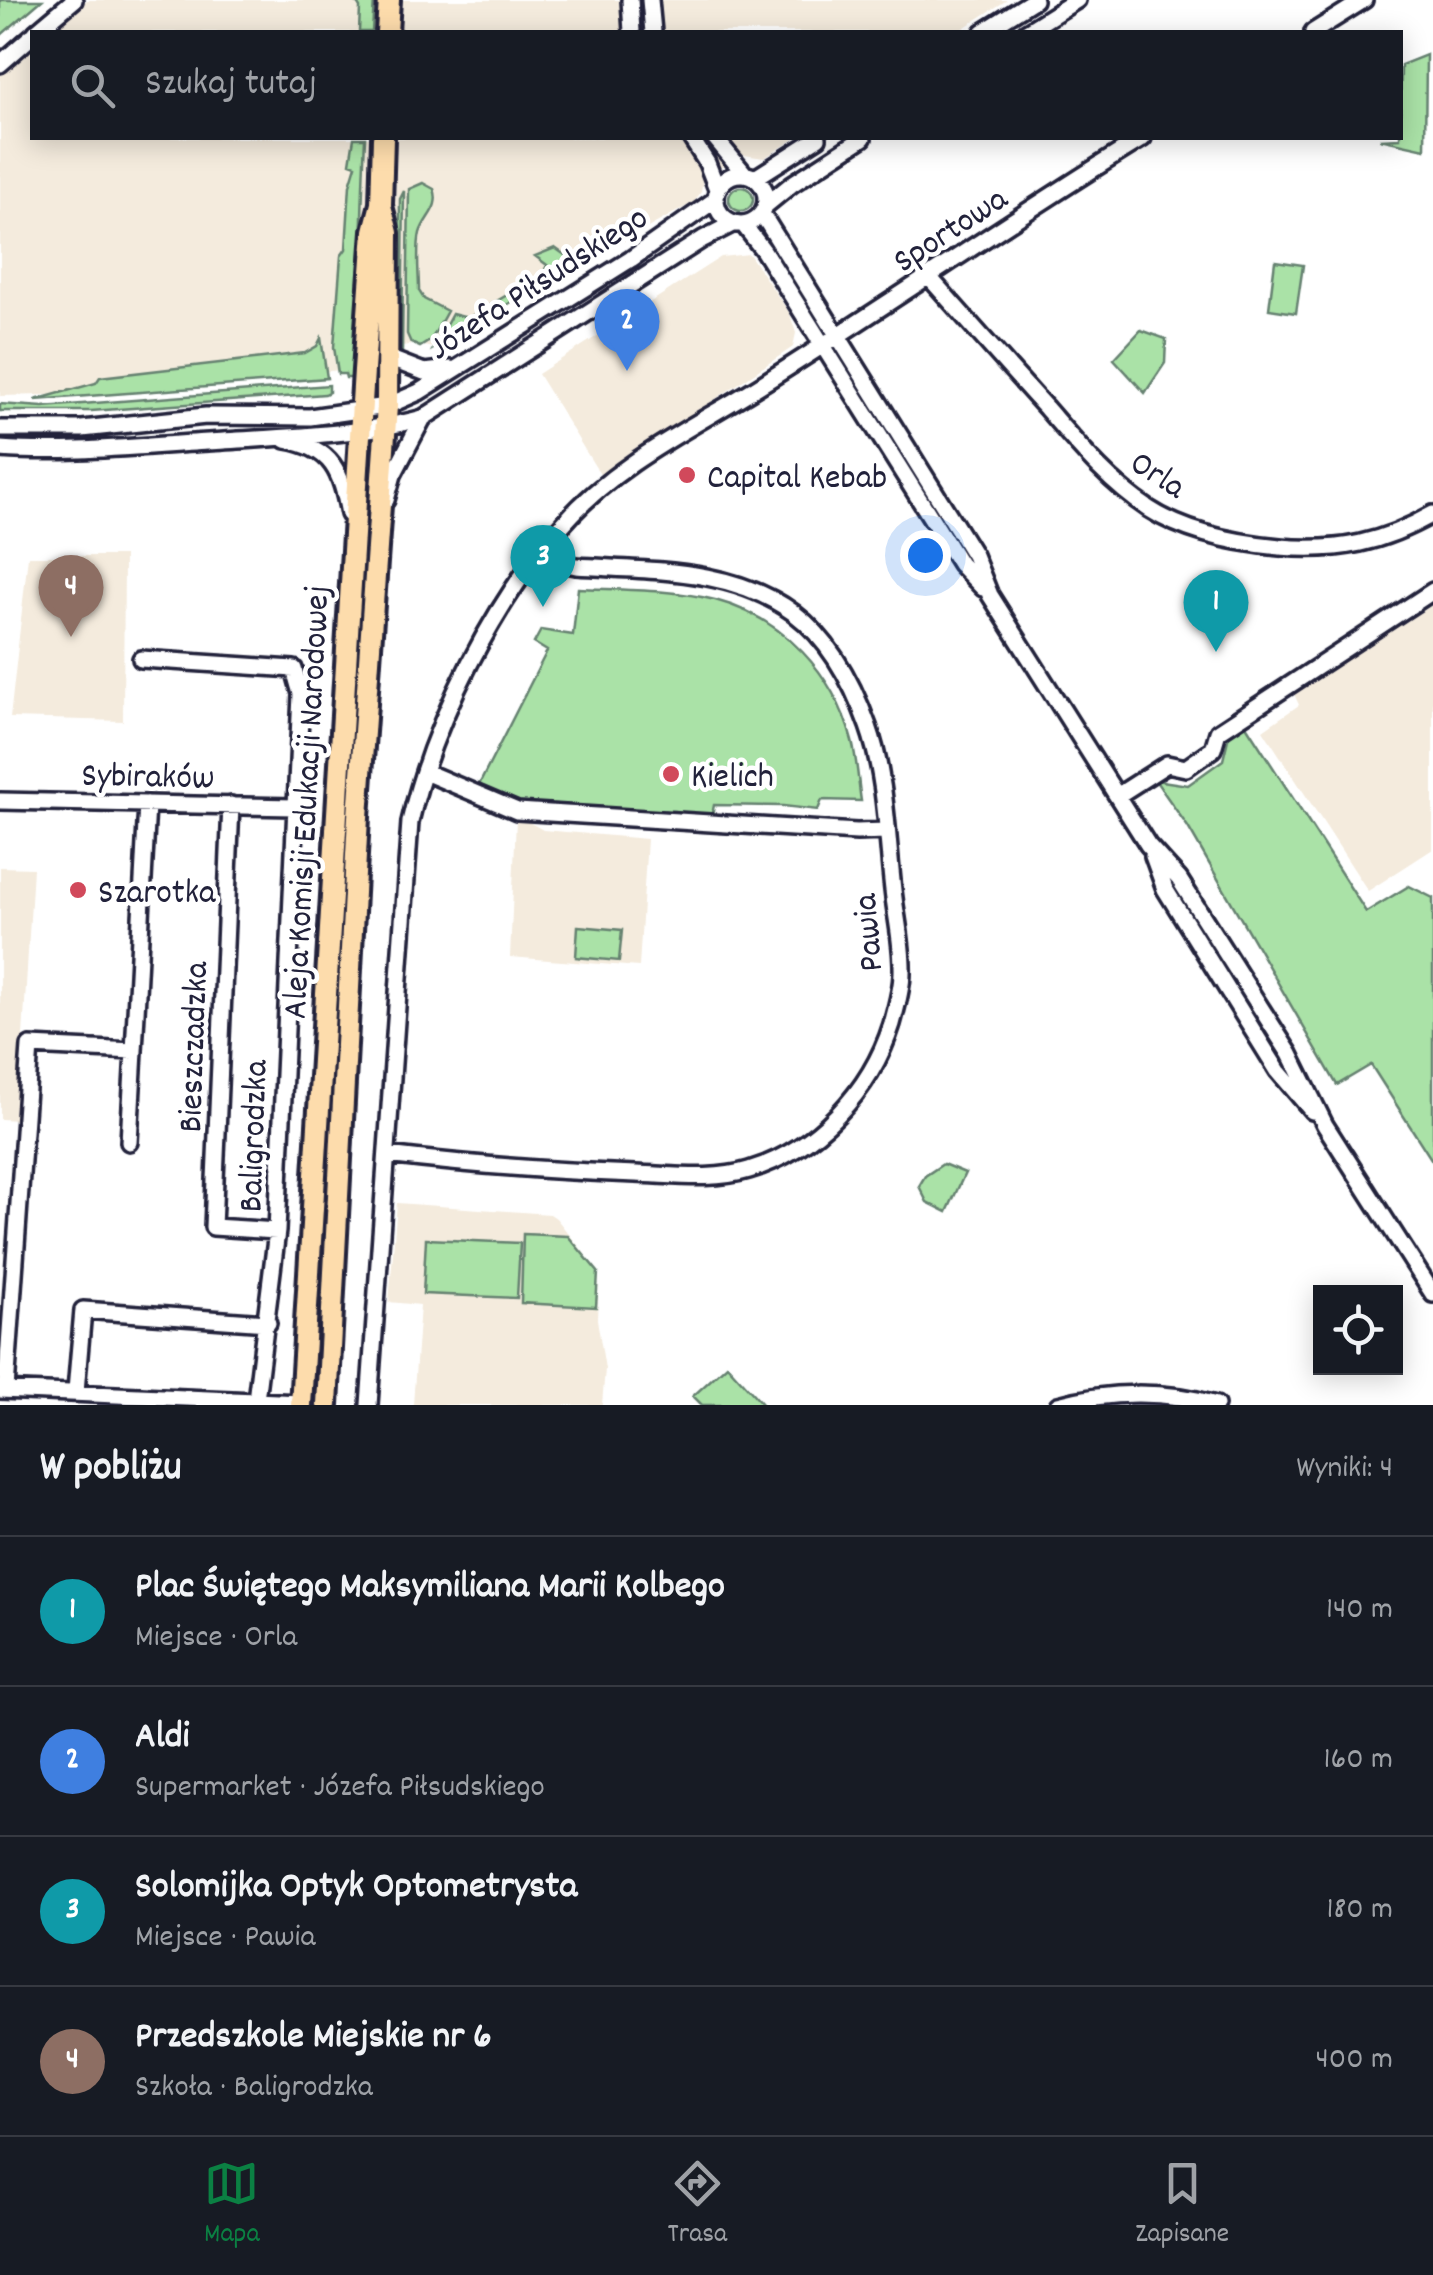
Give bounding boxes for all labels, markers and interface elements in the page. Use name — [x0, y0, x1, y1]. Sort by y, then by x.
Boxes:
search box — [30, 30, 1403, 140]
icon: search — [65, 58, 120, 113]
text: Szukaj tutaj — [145, 58, 317, 113]
street label: Sportowa — [885, 176, 1019, 288]
street label: Józefa Piłsudskiego — [420, 195, 659, 375]
pin: 2 — [594, 288, 660, 371]
street label: Orla — [1118, 440, 1195, 514]
place label: Capital Kebab — [707, 455, 887, 505]
marker: Capital Kebab — [676, 464, 698, 486]
pin: 3 — [510, 524, 576, 607]
your location — [900, 530, 951, 581]
pin: 4 — [38, 554, 104, 637]
pin: 1 — [1184, 570, 1248, 652]
street label: Aleja Komisji Edukacji Narodowej — [273, 584, 345, 1020]
street label: Sybiraków — [81, 753, 215, 805]
place label: Kielich — [691, 754, 774, 804]
marker: Kielich — [660, 763, 682, 785]
place label: Szarotka — [98, 870, 216, 920]
marker: Szarotka — [67, 879, 89, 901]
street label: Pawia — [843, 891, 899, 973]
street label: Bieszczadzka — [168, 960, 224, 1133]
street label: Baligrodzka — [228, 1059, 284, 1213]
map controls — [1313, 1285, 1403, 1375]
button: locate — [1313, 1285, 1403, 1375]
text: W pobliżu — [40, 1440, 182, 1500]
text: Wyniki: 4 — [1296, 1447, 1393, 1493]
text: Plac Świętego Maksymiliana Marii Kolbego — [135, 1561, 725, 1616]
text: 1 — [69, 1588, 76, 1634]
text: 140 m — [1326, 1588, 1393, 1634]
text: Miejsce · Orla — [135, 1616, 297, 1662]
text: Aldi — [135, 1711, 190, 1766]
text: 2 — [66, 1738, 79, 1784]
text: 160 m — [1324, 1738, 1393, 1784]
text: Supermarket · Józefa Piłsudskiego — [135, 1766, 545, 1812]
text: Solomijka Optyk Optometrysta — [135, 1861, 577, 1916]
text: 3 — [65, 1888, 80, 1934]
text: 180 m — [1326, 1888, 1393, 1934]
text: Miejsce · Pawia — [135, 1916, 315, 1962]
text: Przedszkole Miejskie nr 6 — [135, 2011, 492, 2066]
text: 4 — [66, 2038, 79, 2084]
text: 400 m — [1316, 2038, 1393, 2084]
text: Szkoła · Baligrodzka — [135, 2066, 373, 2112]
tab: Mapa — [204, 2156, 260, 2256]
tab: Trasa — [668, 2156, 727, 2256]
tab: Zapisane — [1135, 2156, 1229, 2256]

